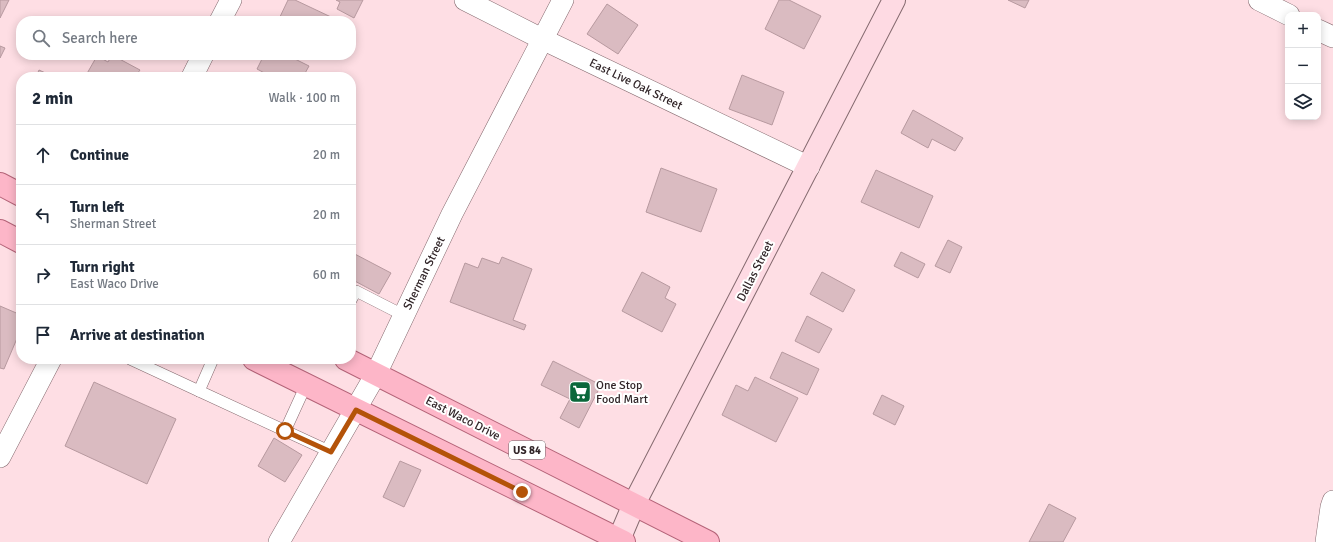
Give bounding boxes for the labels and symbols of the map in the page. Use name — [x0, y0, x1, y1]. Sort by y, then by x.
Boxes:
street label: East Live Oak Street — [587, 55, 685, 113]
street label: Sherman Street — [400, 234, 449, 312]
street label: Dallas Street — [734, 238, 777, 304]
place label: One Stop Food Mart — [596, 378, 648, 407]
supermarket icon: One Stop Food Mart — [567, 379, 593, 405]
street label: East Waco Drive — [423, 393, 503, 444]
route start — [276, 422, 294, 440]
road number: US 84 — [509, 441, 545, 459]
route end — [513, 483, 531, 501]

